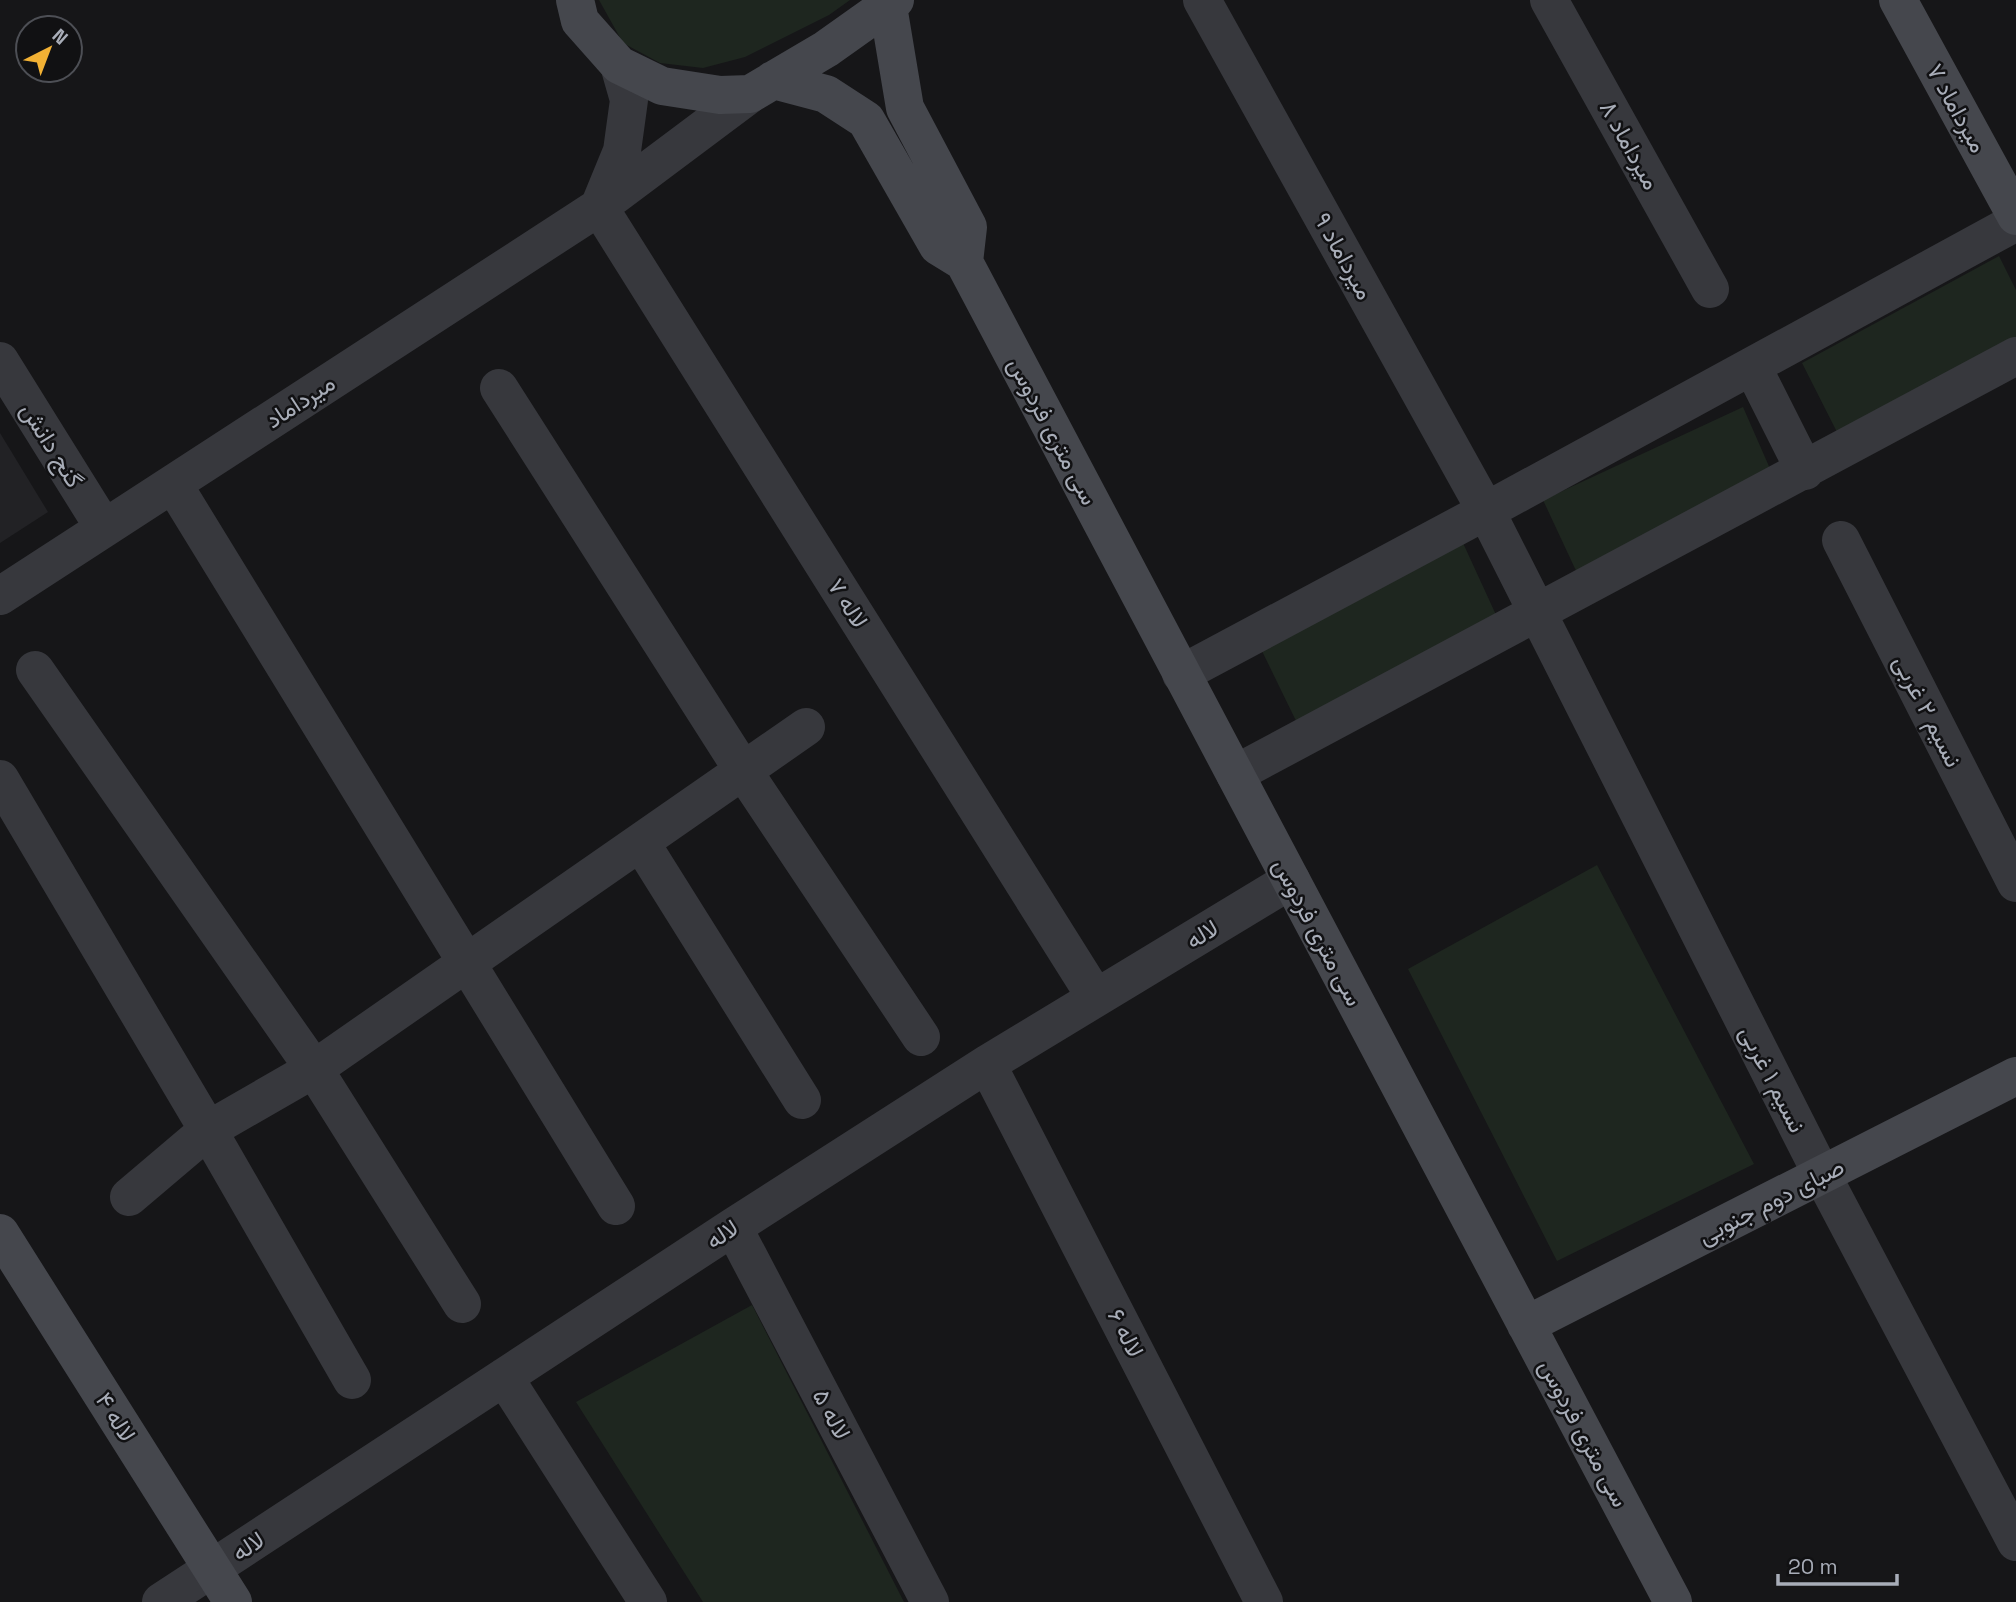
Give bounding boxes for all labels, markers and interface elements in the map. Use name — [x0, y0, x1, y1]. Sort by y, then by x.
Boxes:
north arrow — [14, 14, 84, 84]
text: N — [47, 23, 73, 50]
street label: میرداماد ۷ — [1920, 58, 1994, 158]
street label: میرداماد ۸ — [1593, 95, 1667, 195]
street label: میرداماد ۹ — [1307, 207, 1381, 305]
street label: سی متری فردوس — [1001, 352, 1105, 510]
street label: میرداماد — [259, 367, 341, 435]
street label: گنج دانش — [12, 397, 90, 495]
street label: لاله ۷ — [821, 572, 875, 634]
street label: نسیم ۲ غربی — [1886, 650, 1970, 773]
street label: سی متری فردوس — [1266, 853, 1370, 1011]
street label: لاله — [1180, 912, 1224, 956]
street label: نسیم ۱ غربی — [1732, 1020, 1813, 1138]
street label: صبای دوم جنوبی — [1693, 1151, 1850, 1252]
street label: لاله — [700, 1212, 744, 1256]
street label: لاله ۶ — [1101, 1303, 1151, 1363]
street label: سی متری فردوس — [1532, 1354, 1636, 1512]
street label: لاله ۵ — [806, 1383, 858, 1445]
street label: لاله ۴ — [89, 1386, 143, 1448]
street label: لاله — [226, 1524, 270, 1568]
scale bar — [1778, 1542, 1897, 1586]
text: 20 m — [1788, 1553, 1838, 1580]

